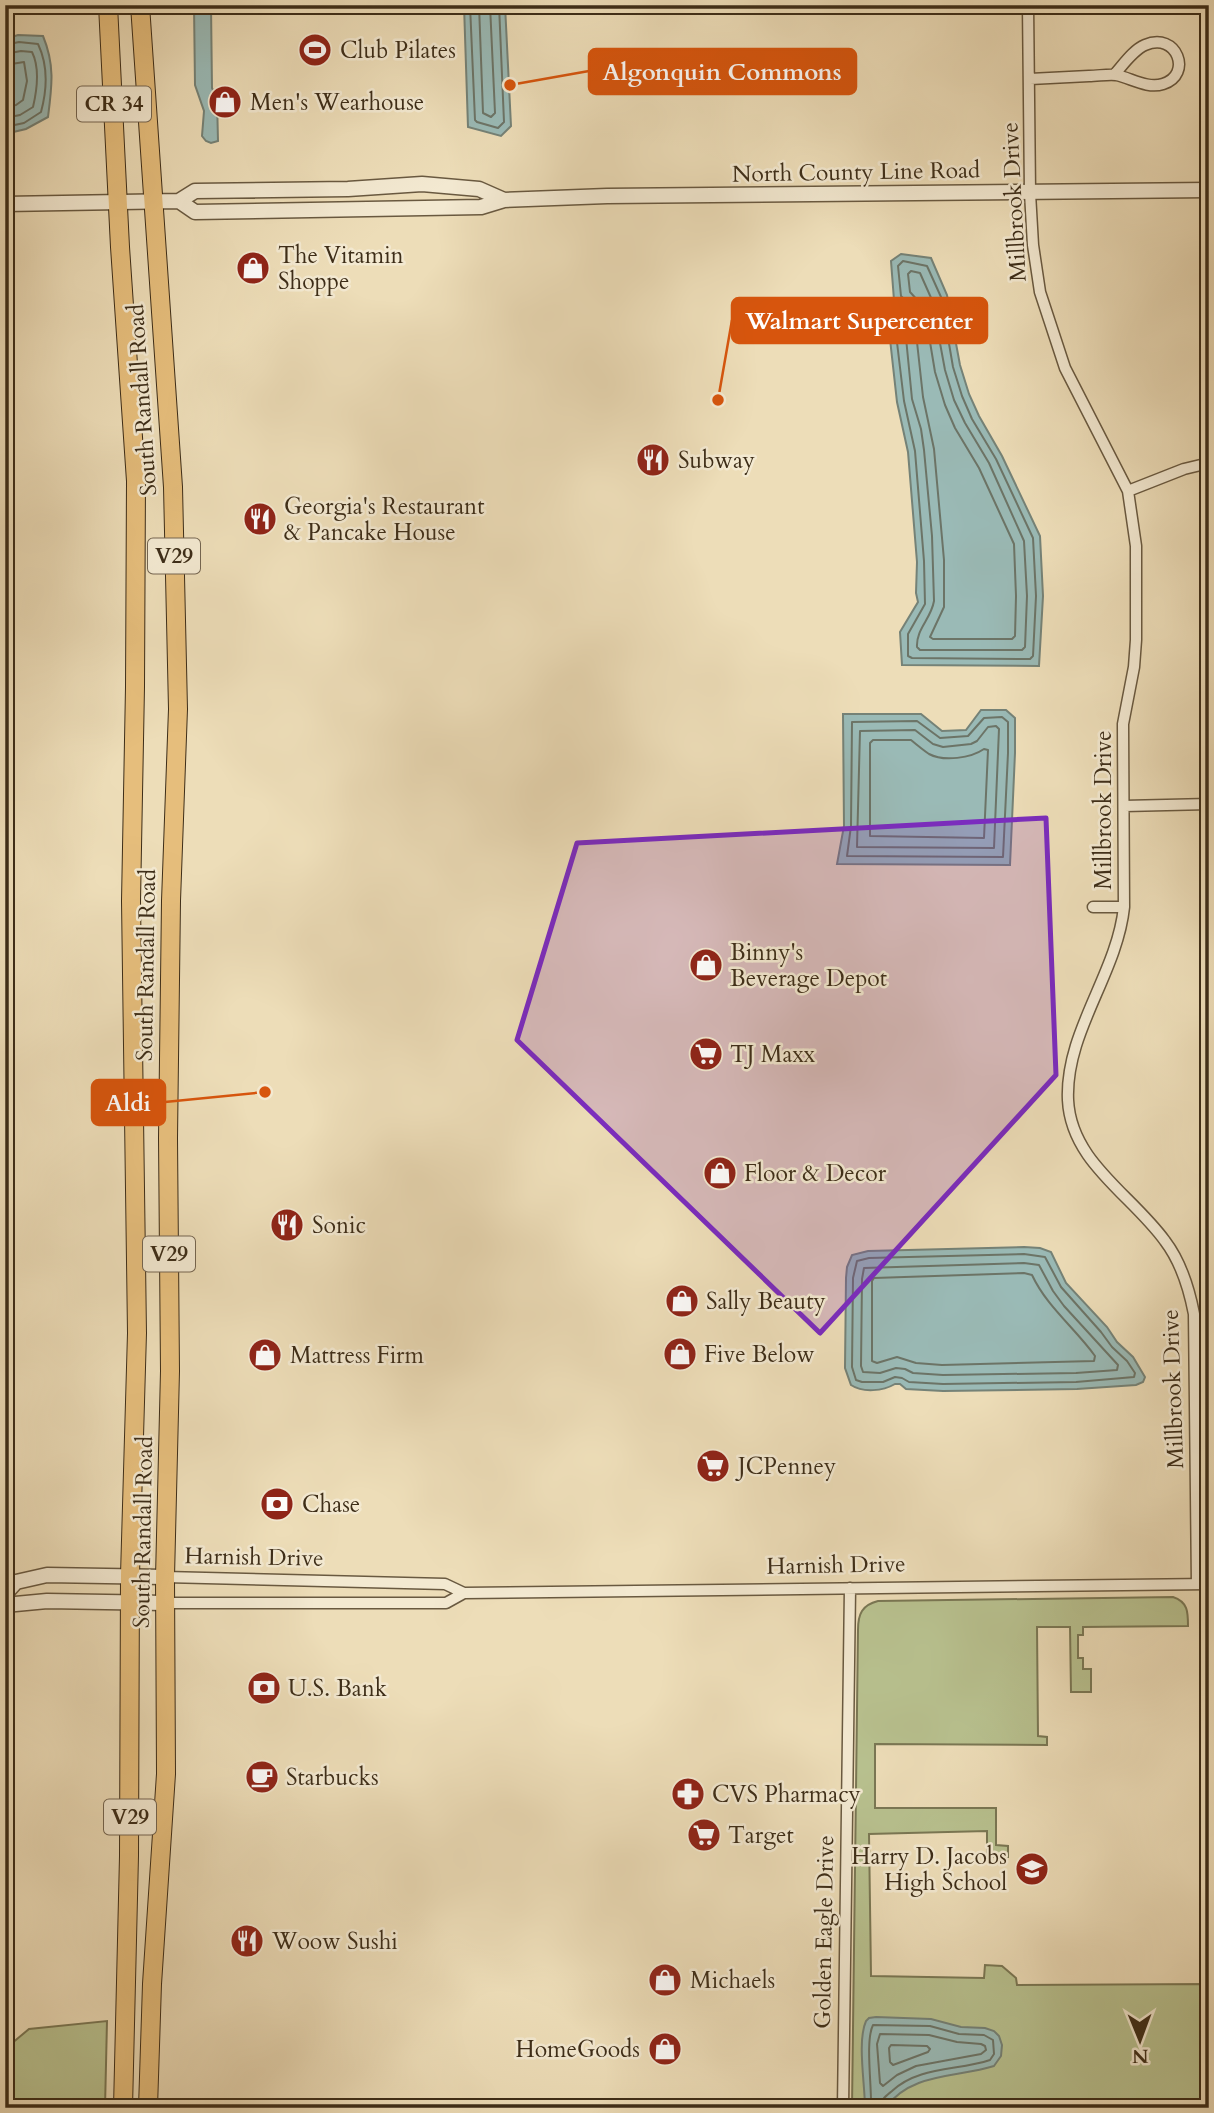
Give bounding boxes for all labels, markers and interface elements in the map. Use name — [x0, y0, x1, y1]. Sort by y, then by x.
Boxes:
sports icon: Club Pilates — [296, 31, 334, 69]
place label: Club Pilates — [340, 35, 456, 66]
callout: Algonquin Commons — [589, 49, 856, 94]
text: Algonquin Commons — [602, 56, 842, 89]
shop icon: Men's Wearhouse — [206, 83, 244, 121]
road number: CR 34 — [77, 86, 151, 122]
place label: Men's Wearhouse — [250, 87, 424, 118]
street label: Millbrook Drive — [994, 122, 1034, 282]
street label: North County Line Road — [732, 154, 981, 190]
place label: The Vitamin Shoppe — [278, 240, 404, 297]
shop icon: The Vitamin Shoppe — [234, 249, 272, 287]
callout: Walmart Supercenter — [732, 298, 987, 343]
street label: South Randall Road — [120, 302, 164, 497]
text: Walmart Supercenter — [744, 305, 973, 338]
restaurant icon: Subway — [634, 441, 672, 479]
place label: Subway — [678, 445, 755, 476]
place label: Georgia's Restaurant & Pancake House — [284, 491, 484, 548]
restaurant icon: Georgia's Restaurant & Pancake House — [241, 500, 279, 538]
road number: V29 — [148, 538, 200, 574]
street label: Millbrook Drive — [1088, 730, 1119, 890]
street label: South Randall Road — [129, 868, 163, 1061]
place label: Binny's Beverage Depot — [730, 937, 887, 994]
shop icon: Binny's Beverage Depot — [687, 946, 725, 984]
supermarket icon: TJ Maxx — [687, 1035, 725, 1073]
place label: TJ Maxx — [730, 1039, 816, 1070]
callout: Aldi — [92, 1080, 165, 1125]
text: Aldi — [105, 1087, 151, 1120]
shop icon: Floor & Decor — [701, 1154, 739, 1192]
place label: Floor & Decor — [744, 1158, 887, 1189]
restaurant icon: Sonic — [268, 1206, 306, 1244]
place label: Sonic — [312, 1210, 366, 1241]
road number: V29 — [143, 1236, 195, 1272]
shop icon: Sally Beauty — [663, 1282, 701, 1320]
place label: Sally Beauty — [706, 1286, 826, 1317]
street label: Millbrook Drive — [1155, 1309, 1191, 1469]
shop icon: Five Below — [661, 1335, 699, 1373]
shop icon: Mattress Firm — [246, 1336, 284, 1374]
place label: Five Below — [704, 1339, 815, 1370]
place label: Mattress Firm — [290, 1340, 424, 1371]
street label: South Randall Road — [126, 1435, 160, 1628]
supermarket icon: JCPenney — [694, 1447, 732, 1485]
place label: JCPenney — [735, 1451, 836, 1482]
bank icon: Chase — [258, 1485, 296, 1523]
place label: Chase — [302, 1489, 360, 1520]
street label: Harnish Drive — [184, 1540, 324, 1574]
street label: Harnish Drive — [766, 1548, 906, 1582]
bank icon: U.S. Bank — [245, 1669, 283, 1707]
place label: U.S. Bank — [288, 1673, 388, 1704]
cafe icon: Starbucks — [243, 1758, 281, 1796]
place label: Starbucks — [286, 1762, 379, 1793]
pharmacy icon: CVS Pharmacy — [669, 1775, 707, 1813]
place label: CVS Pharmacy — [712, 1779, 861, 1810]
road number: V29 — [104, 1800, 156, 1834]
supermarket icon: Target — [685, 1816, 723, 1854]
place label: Target — [728, 1820, 794, 1851]
street label: Golden Eagle Drive — [807, 1835, 841, 2029]
place label: Harry D. Jacobs High School — [851, 1841, 1007, 1898]
school or university icon: Harry D. Jacobs High School — [1013, 1850, 1051, 1888]
restaurant icon: Woow Sushi — [228, 1922, 266, 1960]
place label: Woow Sushi — [271, 1926, 398, 1957]
shop icon: Michaels — [646, 1961, 684, 1999]
place label: Michaels — [690, 1965, 775, 1996]
north arrow — [1106, 2004, 1176, 2074]
shop icon: HomeGoods — [646, 2030, 684, 2068]
place label: HomeGoods — [515, 2034, 640, 2065]
text: N — [1131, 2043, 1149, 2069]

